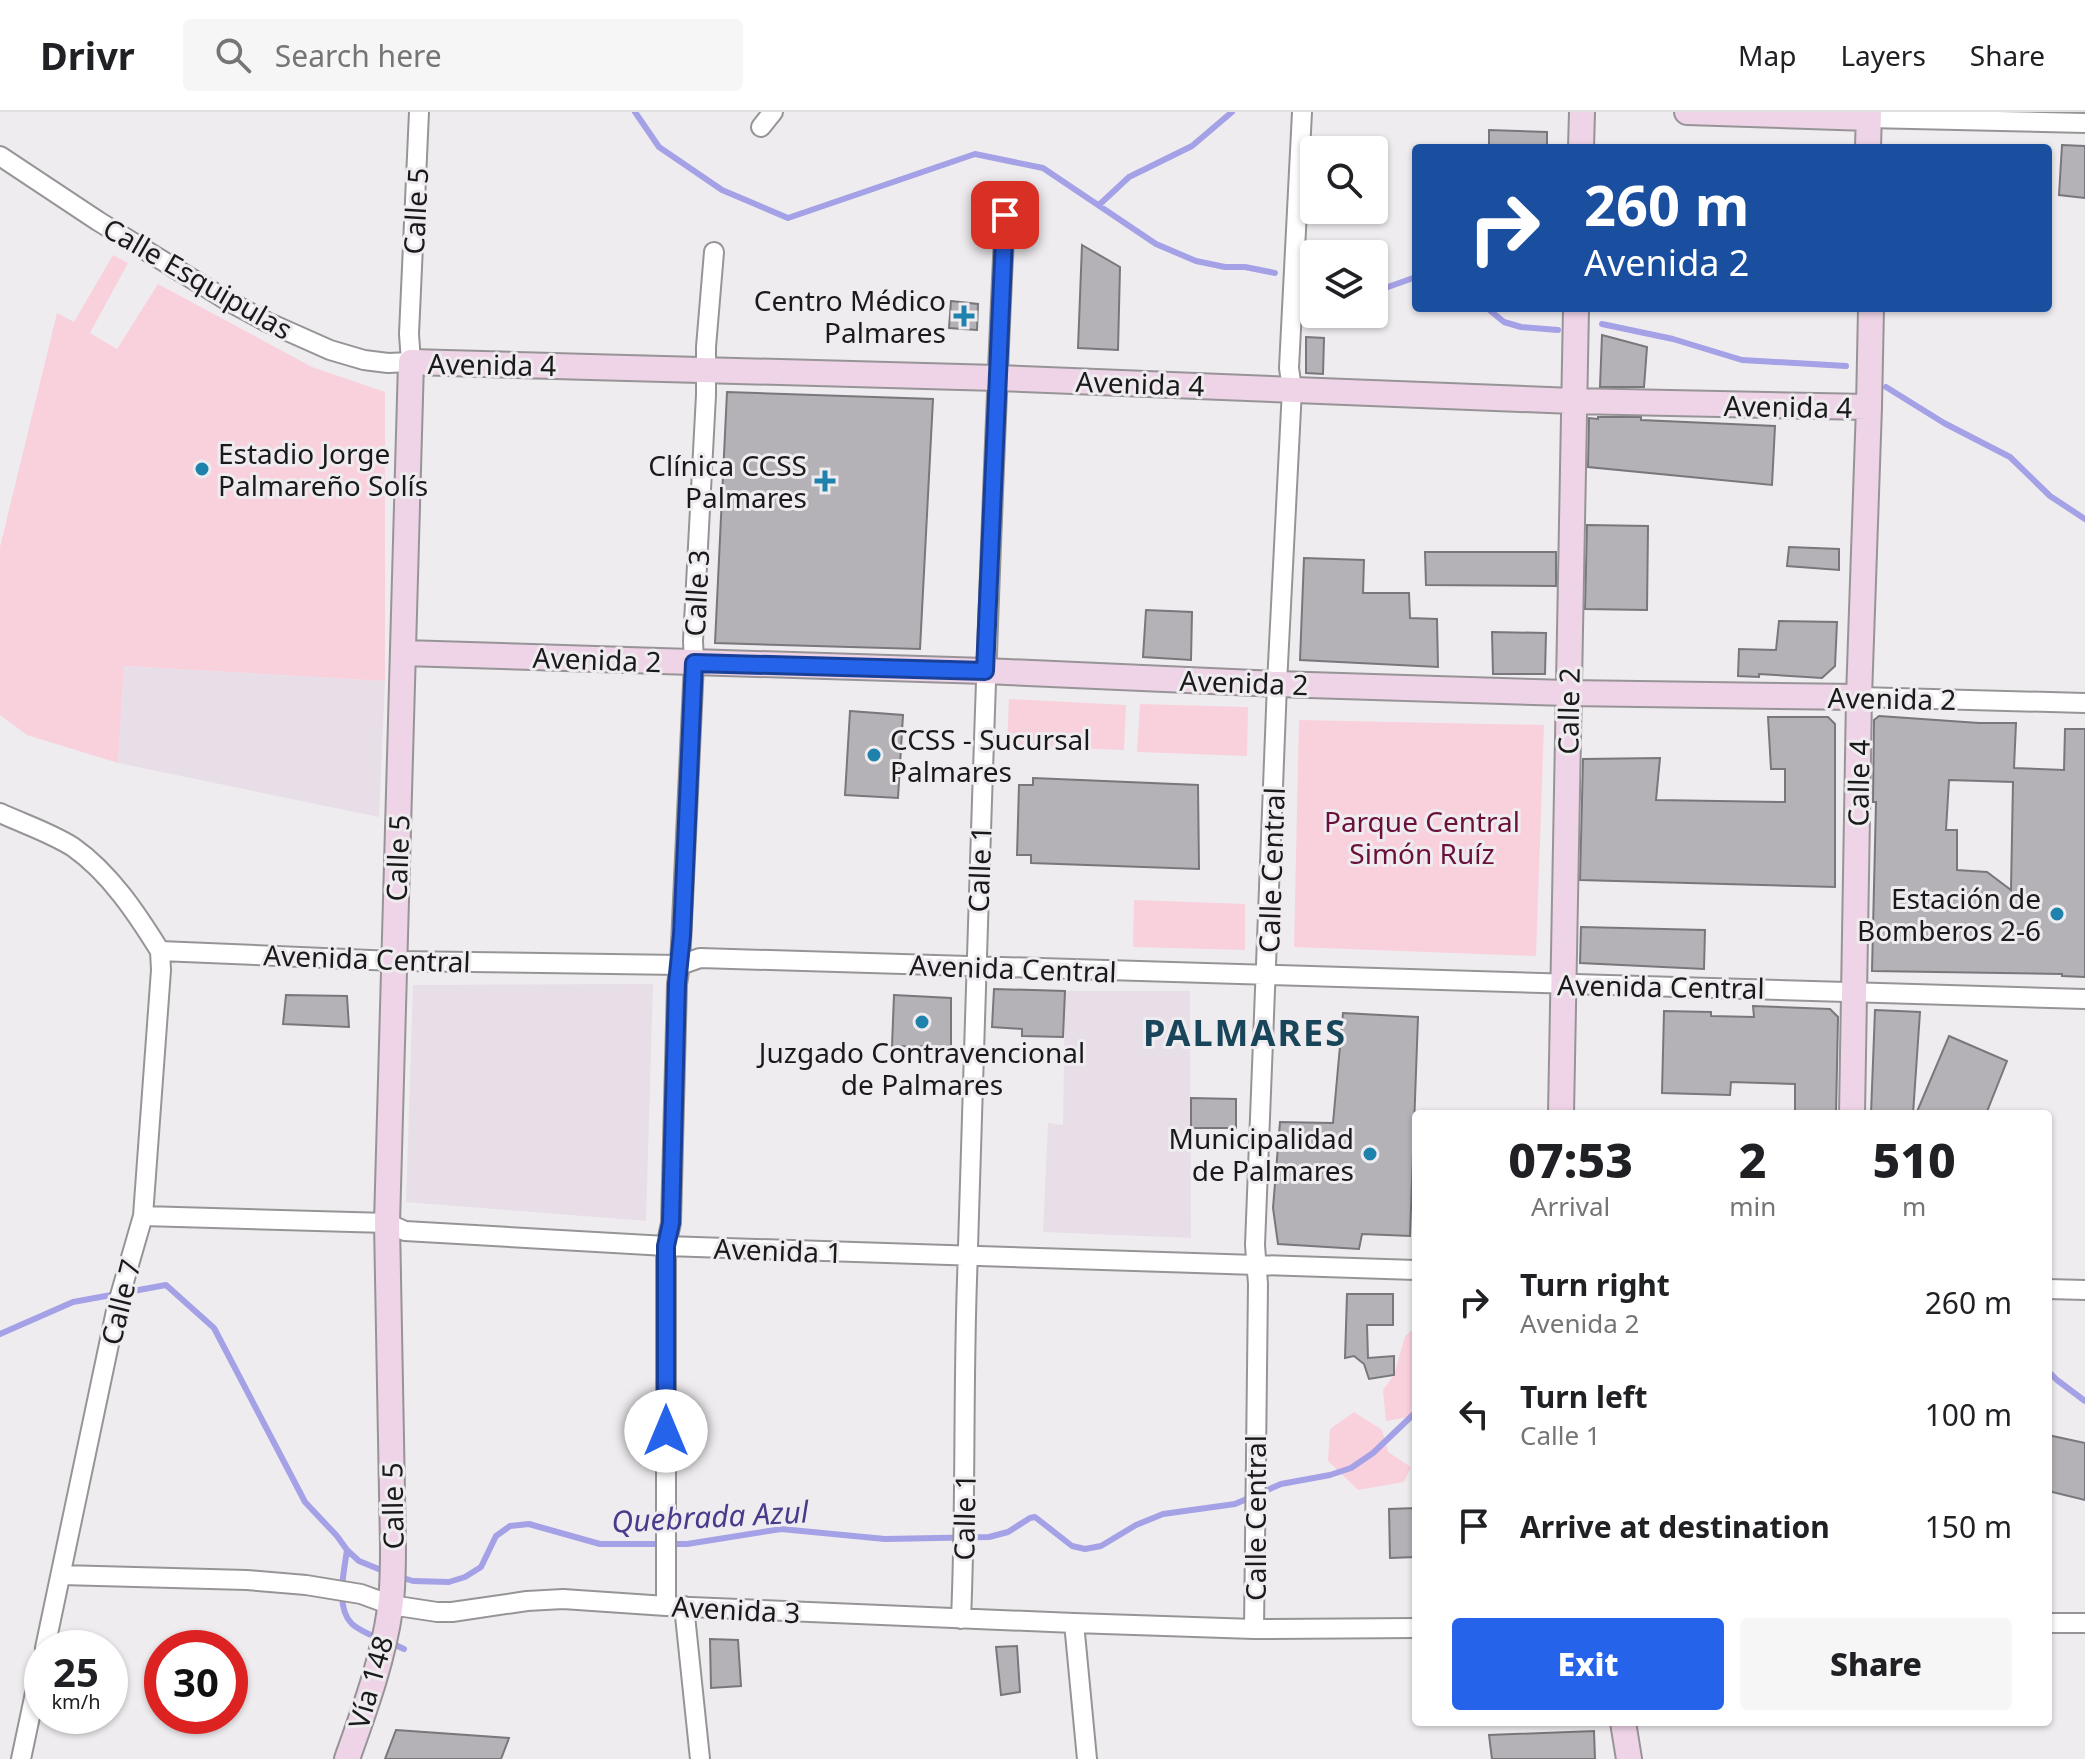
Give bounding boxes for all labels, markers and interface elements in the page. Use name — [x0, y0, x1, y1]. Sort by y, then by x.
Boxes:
search box — [183, 19, 743, 91]
text: Drivr — [40, 29, 135, 81]
icon: search — [211, 33, 255, 77]
text: Search here — [275, 35, 442, 76]
text: Map — [1738, 36, 1796, 74]
text: Layers — [1840, 36, 1926, 74]
text: Share — [1970, 36, 2045, 74]
map controls — [1300, 136, 1388, 328]
button: search — [1300, 136, 1388, 224]
text: 260 m — [1584, 166, 1749, 242]
street label: Calle 5 — [394, 167, 436, 255]
icon: right — [1452, 176, 1556, 280]
pin — [971, 181, 1039, 249]
icon: arrive — [983, 193, 1027, 237]
street label: Calle Esquipulas — [96, 208, 300, 348]
text: Avenida 2 — [1584, 238, 1749, 287]
button: layers — [1300, 240, 1388, 328]
place label: Centro Médico Palmares — [754, 281, 946, 351]
marker: Centro Médico Palmares — [953, 305, 975, 327]
street label: Avenida 4 — [427, 344, 557, 384]
street label: Avenida 4 — [1075, 362, 1205, 404]
street label: Avenida 4 — [1723, 386, 1853, 426]
place label: Estadio Jorge Palmareño Solís — [218, 434, 428, 504]
place label: Clínica CCSS Palmares — [648, 446, 807, 516]
marker: Estadio Jorge Palmareño Solís — [193, 460, 211, 478]
marker: Clínica CCSS Palmares — [814, 470, 836, 492]
street label: Calle 3 — [675, 549, 717, 637]
street label: Avenida 2 — [532, 638, 662, 680]
street label: Avenida 2 — [1179, 661, 1309, 703]
street label: Calle 2 — [1548, 667, 1588, 755]
street label: Avenida 2 — [1827, 678, 1957, 718]
place label: CCSS - Sucursal Palmares — [890, 720, 1090, 790]
street label: Calle 4 — [1838, 739, 1878, 827]
marker: CCSS - Sucursal Palmares — [865, 746, 883, 764]
street label: Calle Central — [1249, 787, 1293, 953]
park label: Parque Central Simón Ruíz — [1324, 802, 1520, 872]
street label: Calle 5 — [376, 814, 418, 902]
street label: Calle 1 — [958, 825, 1000, 913]
place label: Estación de Bomberos 2-6 — [1857, 879, 2041, 949]
marker: Estación de Bomberos 2-6 — [2048, 905, 2066, 923]
street label: Avenida Central — [263, 935, 471, 981]
street label: Avenida Central — [909, 945, 1117, 991]
street label: Avenida Central — [1557, 965, 1765, 1007]
district label: PALMARES — [1143, 1008, 1347, 1057]
marker: Juzgado Contravencional de Palmares — [913, 1013, 931, 1031]
place label: Juzgado Contravencional de Palmares — [756, 1033, 1085, 1103]
place label: Municipalidad de Palmares — [1169, 1119, 1354, 1189]
text: 07:53 — [1508, 1127, 1633, 1192]
text: 2 — [1739, 1127, 1767, 1192]
text: 510 — [1873, 1127, 1956, 1192]
marker: Municipalidad de Palmares — [1361, 1145, 1379, 1163]
text: Arrival — [1531, 1188, 1610, 1224]
text: min — [1729, 1188, 1776, 1224]
text: m — [1902, 1188, 1926, 1224]
street label: Avenida 1 — [713, 1229, 843, 1271]
street label: Calle 7 — [91, 1255, 149, 1349]
text: Turn right — [1520, 1264, 1670, 1305]
icon: right — [1452, 1280, 1496, 1324]
text: 260 m — [1925, 1282, 2012, 1323]
text: Avenida 2 — [1520, 1305, 1639, 1341]
text: Turn left — [1520, 1376, 1648, 1417]
position arrow — [624, 1389, 708, 1473]
icon: left — [1452, 1392, 1496, 1436]
text: 100 m — [1925, 1394, 2012, 1435]
text: Calle 1 — [1520, 1417, 1601, 1453]
street label: Calle Central — [1236, 1435, 1274, 1601]
street label: Calle 5 — [372, 1462, 412, 1550]
street label: Calle 1 — [944, 1473, 984, 1561]
water label: Quebrada Azul — [610, 1490, 811, 1542]
icon: arrive — [1452, 1504, 1496, 1548]
text: Arrive at destination — [1520, 1506, 1830, 1547]
text: 150 m — [1925, 1506, 2012, 1547]
street label: Avenida 3 — [671, 1587, 801, 1631]
button: Exit — [1452, 1618, 1724, 1710]
button: Share — [1740, 1618, 2012, 1710]
speed limit sign: 30 — [144, 1630, 248, 1734]
street label: Vía 148 — [339, 1631, 401, 1733]
text: 25 — [53, 1644, 99, 1699]
text: km/h — [51, 1688, 101, 1715]

